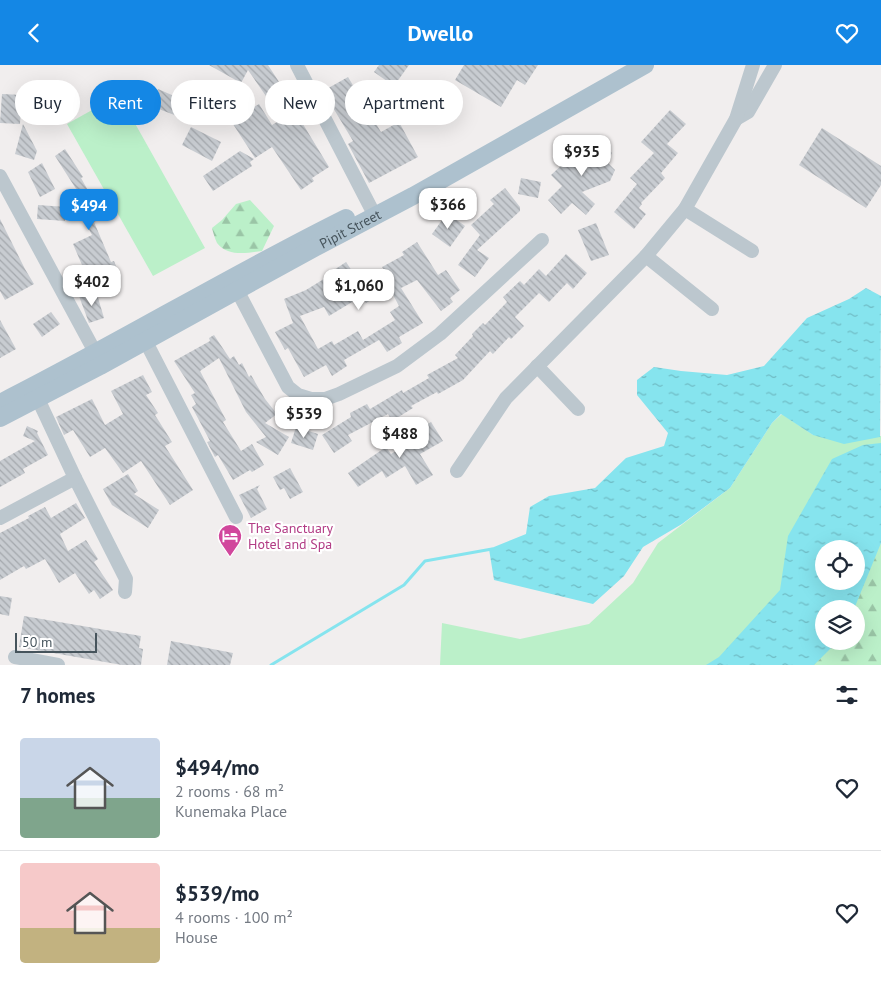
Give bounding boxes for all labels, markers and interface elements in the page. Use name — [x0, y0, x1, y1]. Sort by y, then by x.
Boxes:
icon: back — [20, 19, 48, 47]
text: Dwello — [408, 19, 473, 47]
icon: heart — [833, 19, 861, 47]
chip: Buy — [15, 80, 80, 125]
chip: Rent — [90, 80, 161, 125]
chip: Filters — [171, 80, 255, 125]
chip: New — [265, 80, 335, 125]
chip: Apartment — [345, 80, 463, 125]
pin: $935 — [552, 135, 612, 177]
text: $935 — [564, 141, 600, 161]
pin: $366 — [418, 187, 478, 230]
pin: $494 — [59, 189, 119, 231]
text: $366 — [430, 194, 466, 214]
text: $494 — [71, 195, 107, 215]
street label: Pipit Street — [316, 205, 384, 253]
pin: $402 — [62, 265, 122, 307]
pin: $1,060 — [318, 269, 400, 311]
text: $402 — [74, 271, 110, 291]
text: $1,060 — [334, 275, 384, 295]
pin: $539 — [274, 397, 334, 439]
text: $539 — [286, 403, 322, 423]
pin: $488 — [370, 417, 430, 459]
text: $488 — [382, 423, 418, 443]
place label: The Sanctuary Hotel and Spa — [248, 519, 334, 553]
hotel icon: The Sanctuary Hotel and Spa — [217, 523, 243, 557]
map controls — [815, 540, 865, 650]
button: locate — [815, 540, 865, 590]
button: layers — [815, 600, 865, 650]
scale bar — [15, 630, 98, 653]
text: 50 m — [22, 633, 52, 651]
icon: filters — [833, 681, 861, 709]
text: 7 homes — [20, 682, 95, 709]
text: $494/mo — [175, 754, 259, 781]
icon: home — [60, 758, 120, 818]
icon: heart — [833, 774, 861, 802]
text: 2 rooms · 68 m² — [175, 781, 284, 801]
text: Kunemaka Place — [175, 801, 287, 821]
text: $539/mo — [175, 880, 259, 907]
icon: home — [60, 883, 120, 943]
icon: heart — [833, 899, 861, 927]
text: 4 rooms · 100 m² — [175, 907, 293, 927]
text: House — [175, 927, 218, 947]

